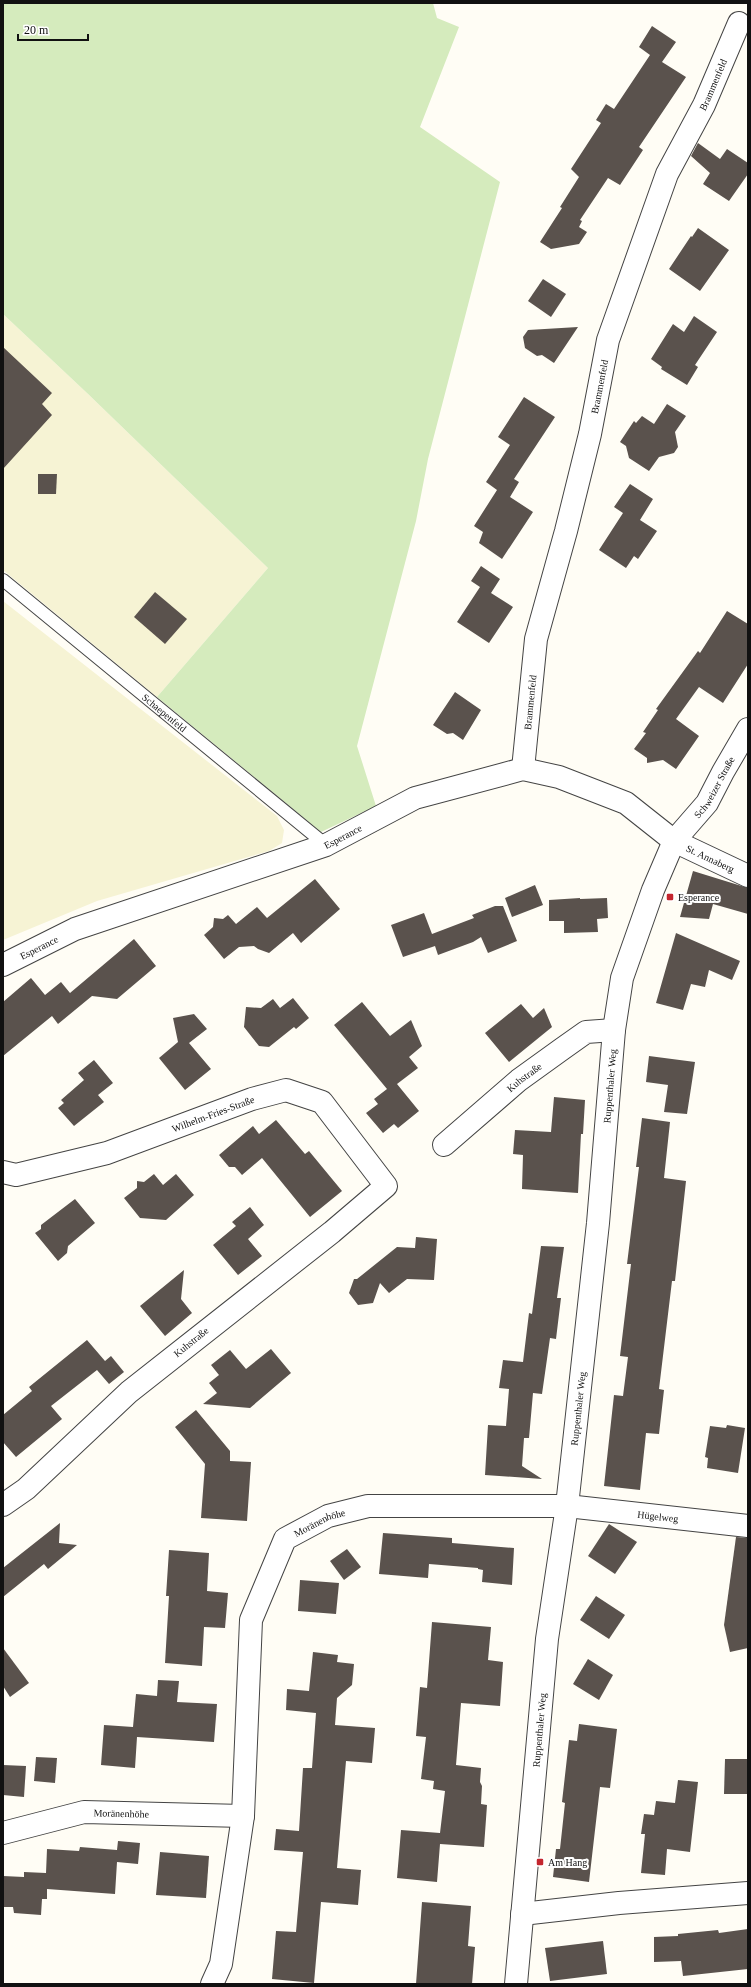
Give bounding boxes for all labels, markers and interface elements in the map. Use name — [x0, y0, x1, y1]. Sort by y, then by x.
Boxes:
scale bar — [18, 16, 88, 42]
text: 20 m — [24, 23, 49, 37]
street label: Brammenfeld — [697, 57, 729, 112]
street label: Brammenfeld — [589, 358, 610, 415]
street label: Brammenfeld — [521, 674, 538, 730]
street label: Schaepenfeld — [140, 691, 189, 734]
street label: Schweizer Straße — [691, 754, 737, 820]
street label: Esperance — [322, 821, 364, 851]
street label: St. Annaberg — [685, 842, 736, 874]
marker: Esperance — [665, 892, 675, 902]
place label: Esperance — [678, 892, 720, 903]
street label: Esperance — [18, 933, 60, 961]
street label: Ruppenthaler Weg — [601, 1049, 618, 1124]
street label: Kuhstraße — [504, 1060, 544, 1094]
street label: Wilhelm-Fries-Straße — [170, 1093, 256, 1134]
street label: Kuhstraße — [172, 1324, 211, 1359]
street label: Ruppenthaler Weg — [568, 1371, 587, 1446]
street label: Moränenhöhe — [292, 1506, 347, 1539]
street label: Hügelweg — [637, 1508, 679, 1524]
street label: Ruppenthaler Weg — [530, 1693, 548, 1768]
street label: Moränenhöhe — [93, 1807, 150, 1819]
marker: Am Hang — [535, 1857, 545, 1867]
place label: Am Hang — [548, 1857, 587, 1868]

